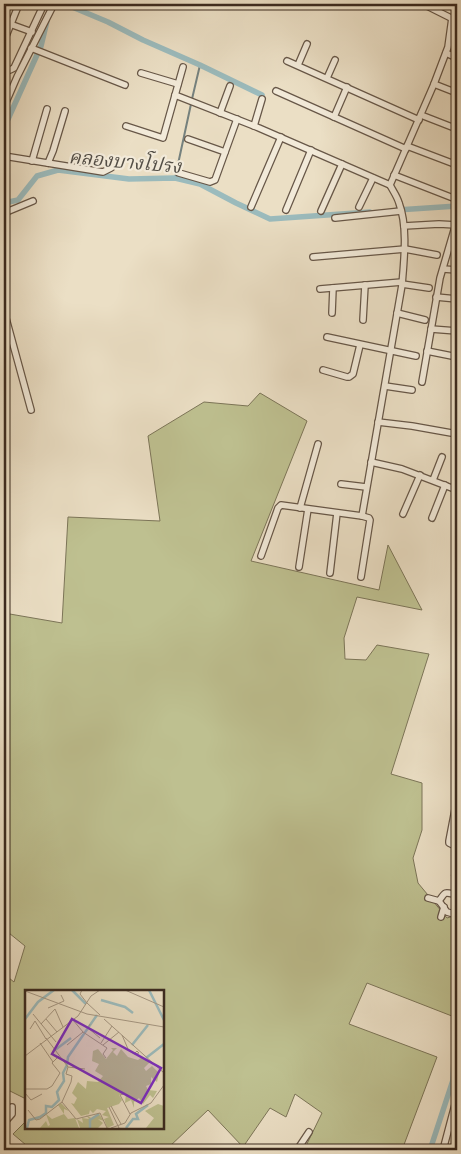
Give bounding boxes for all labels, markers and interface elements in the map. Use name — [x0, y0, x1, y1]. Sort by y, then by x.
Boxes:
water label: คลองบางโปรง — [68, 143, 184, 179]
inset map — [25, 990, 164, 1129]

